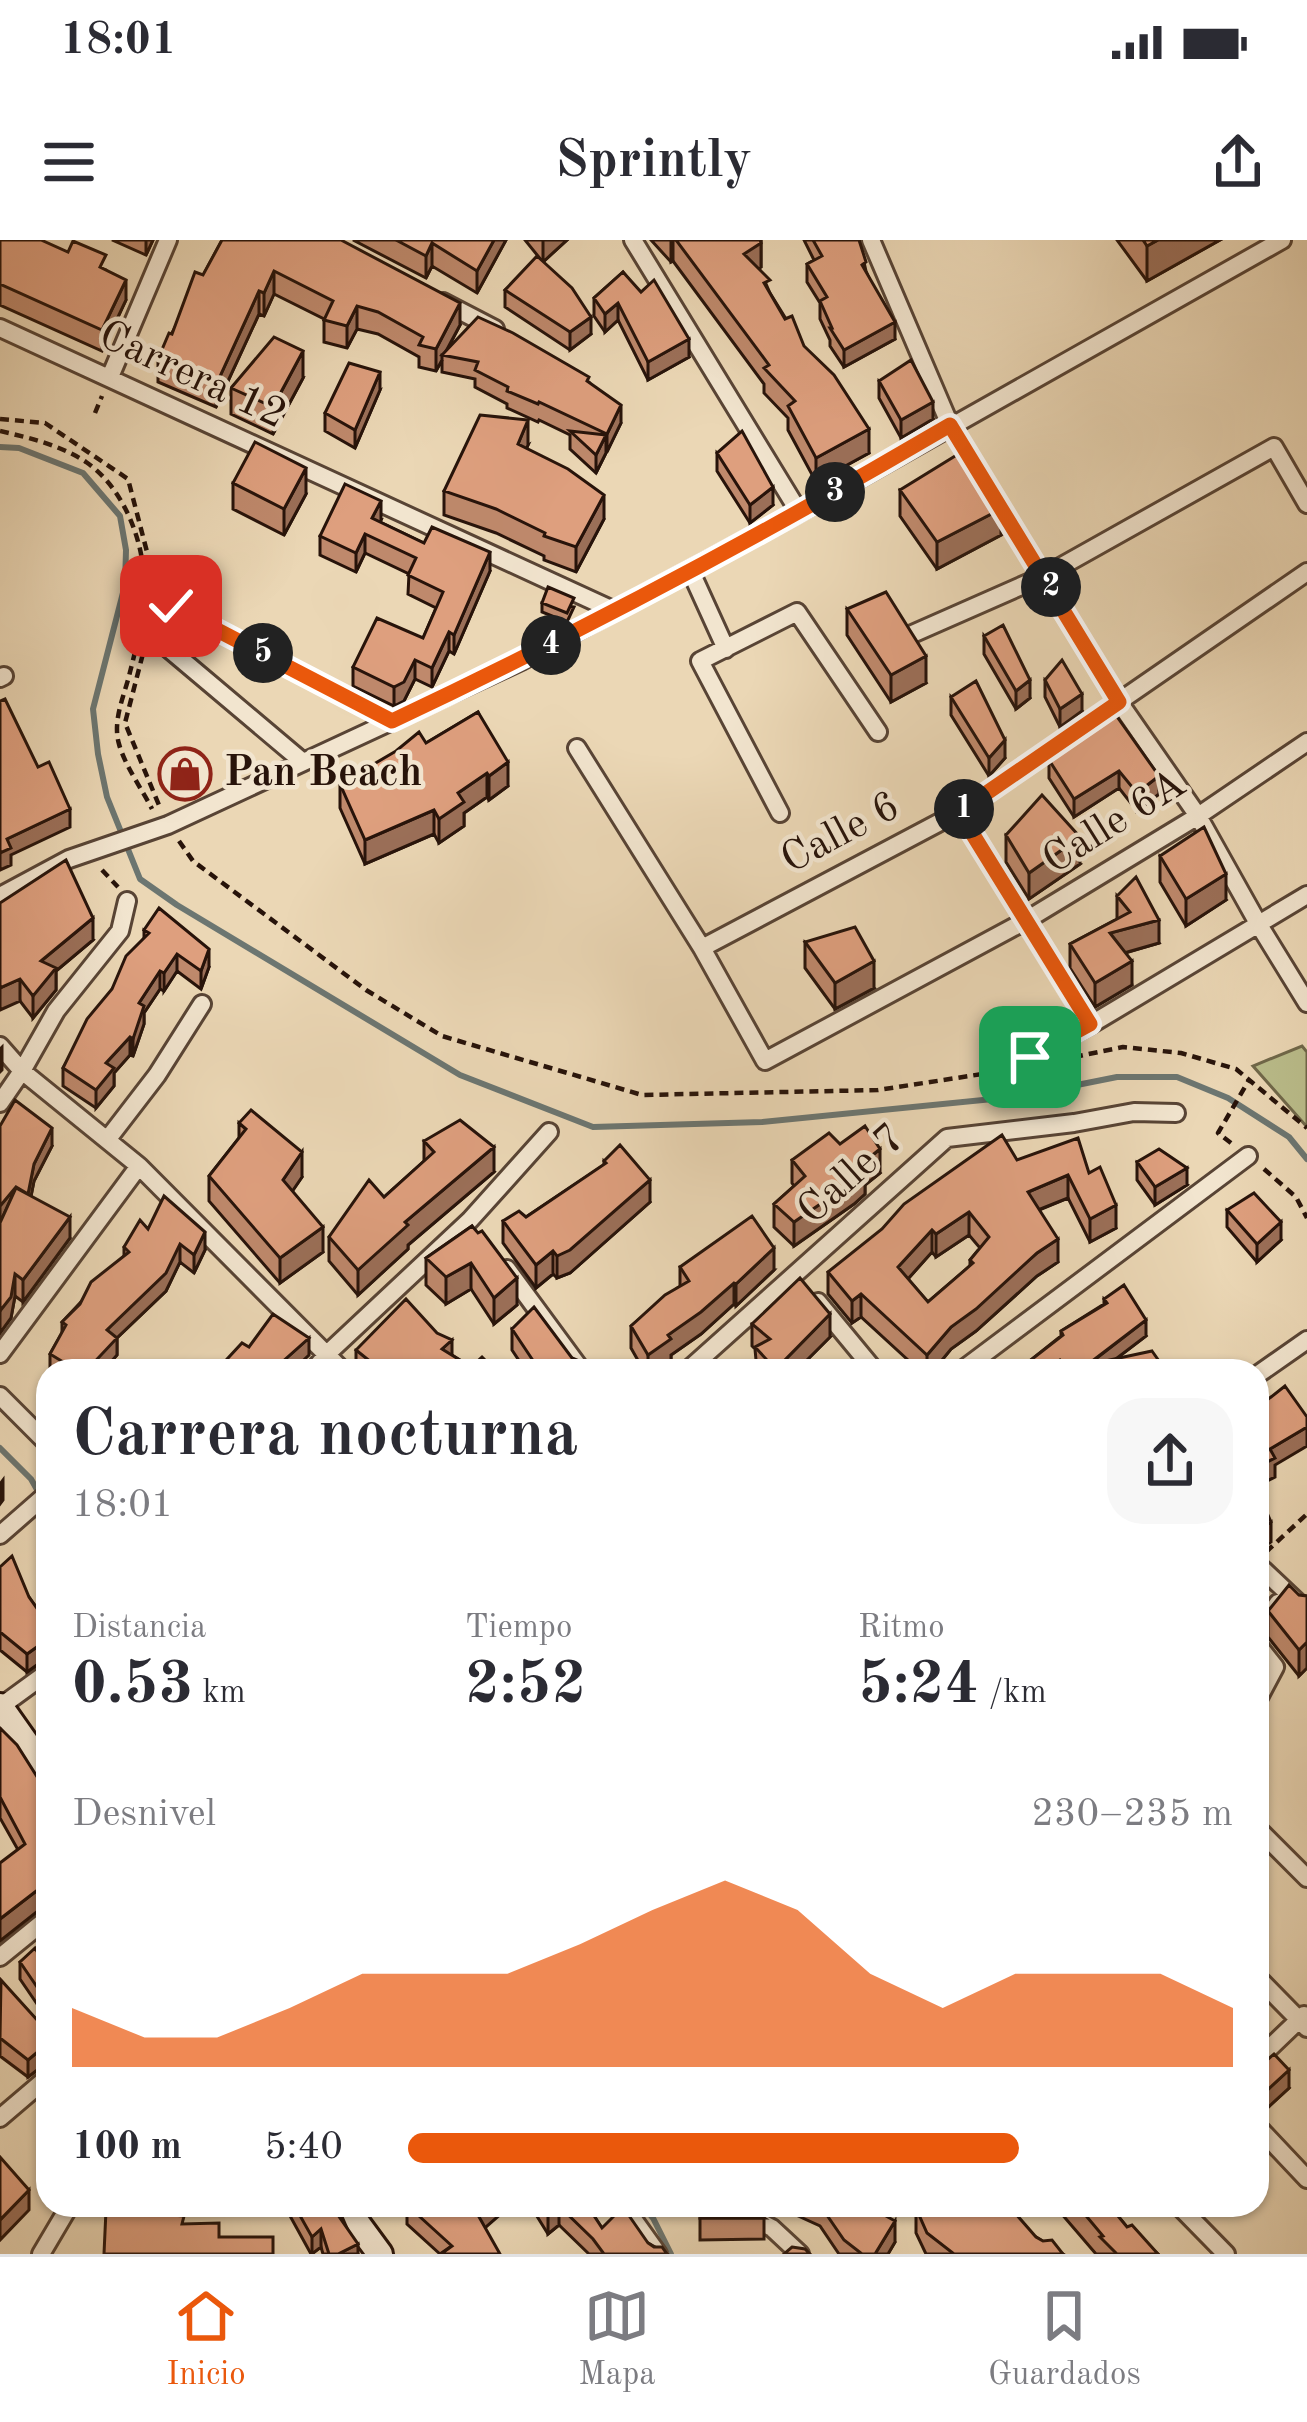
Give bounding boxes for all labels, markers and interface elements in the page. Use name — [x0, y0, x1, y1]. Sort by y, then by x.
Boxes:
text: 18:01 — [60, 19, 177, 64]
icon: menu — [36, 129, 102, 195]
icon: share — [1205, 129, 1271, 195]
text: Sprintly — [555, 135, 752, 189]
street label: Carrera 12 — [92, 314, 292, 438]
pin: 3 — [805, 462, 865, 522]
text: 3 — [825, 475, 845, 508]
pin — [120, 555, 222, 657]
pin: 2 — [1021, 557, 1081, 617]
text: 2 — [1041, 570, 1061, 603]
icon: check — [138, 573, 204, 639]
pin: 4 — [521, 615, 581, 675]
pin: 5 — [233, 623, 293, 683]
text: 4 — [541, 628, 561, 661]
text: 5 — [253, 636, 273, 669]
shop icon: Pan Beach — [157, 746, 213, 802]
place label: Pan Beach — [224, 753, 422, 795]
street label: Calle 6A — [1036, 763, 1194, 883]
pin: 1 — [934, 779, 994, 839]
street label: Calle 6 — [775, 786, 907, 882]
text: 1 — [954, 792, 974, 825]
pin — [979, 1006, 1081, 1108]
icon: arrive — [997, 1024, 1063, 1090]
street label: Calle 7 — [791, 1117, 913, 1233]
button: share — [1107, 1398, 1233, 1524]
text: Carrera nocturna — [72, 1404, 578, 1470]
text: 18:01 — [72, 1486, 173, 1525]
text: Distancia — [72, 1612, 206, 1645]
text: Tiempo — [465, 1612, 572, 1645]
text: Ritmo — [858, 1612, 945, 1645]
text: 0.53 — [72, 1656, 193, 1716]
text: 2:52 — [465, 1656, 586, 1716]
text: 5:24 — [858, 1656, 979, 1716]
text: km — [193, 1677, 246, 1710]
text: /km — [979, 1677, 1047, 1710]
text: Desnivel — [72, 1795, 216, 1834]
text: 230–235 m — [1031, 1795, 1233, 1834]
text: 100 m — [72, 2128, 182, 2167]
text: 5:40 — [264, 2128, 343, 2167]
tab: Inicio — [166, 2283, 246, 2396]
tab: Mapa — [578, 2283, 656, 2396]
tab: Guardados — [988, 2283, 1141, 2396]

